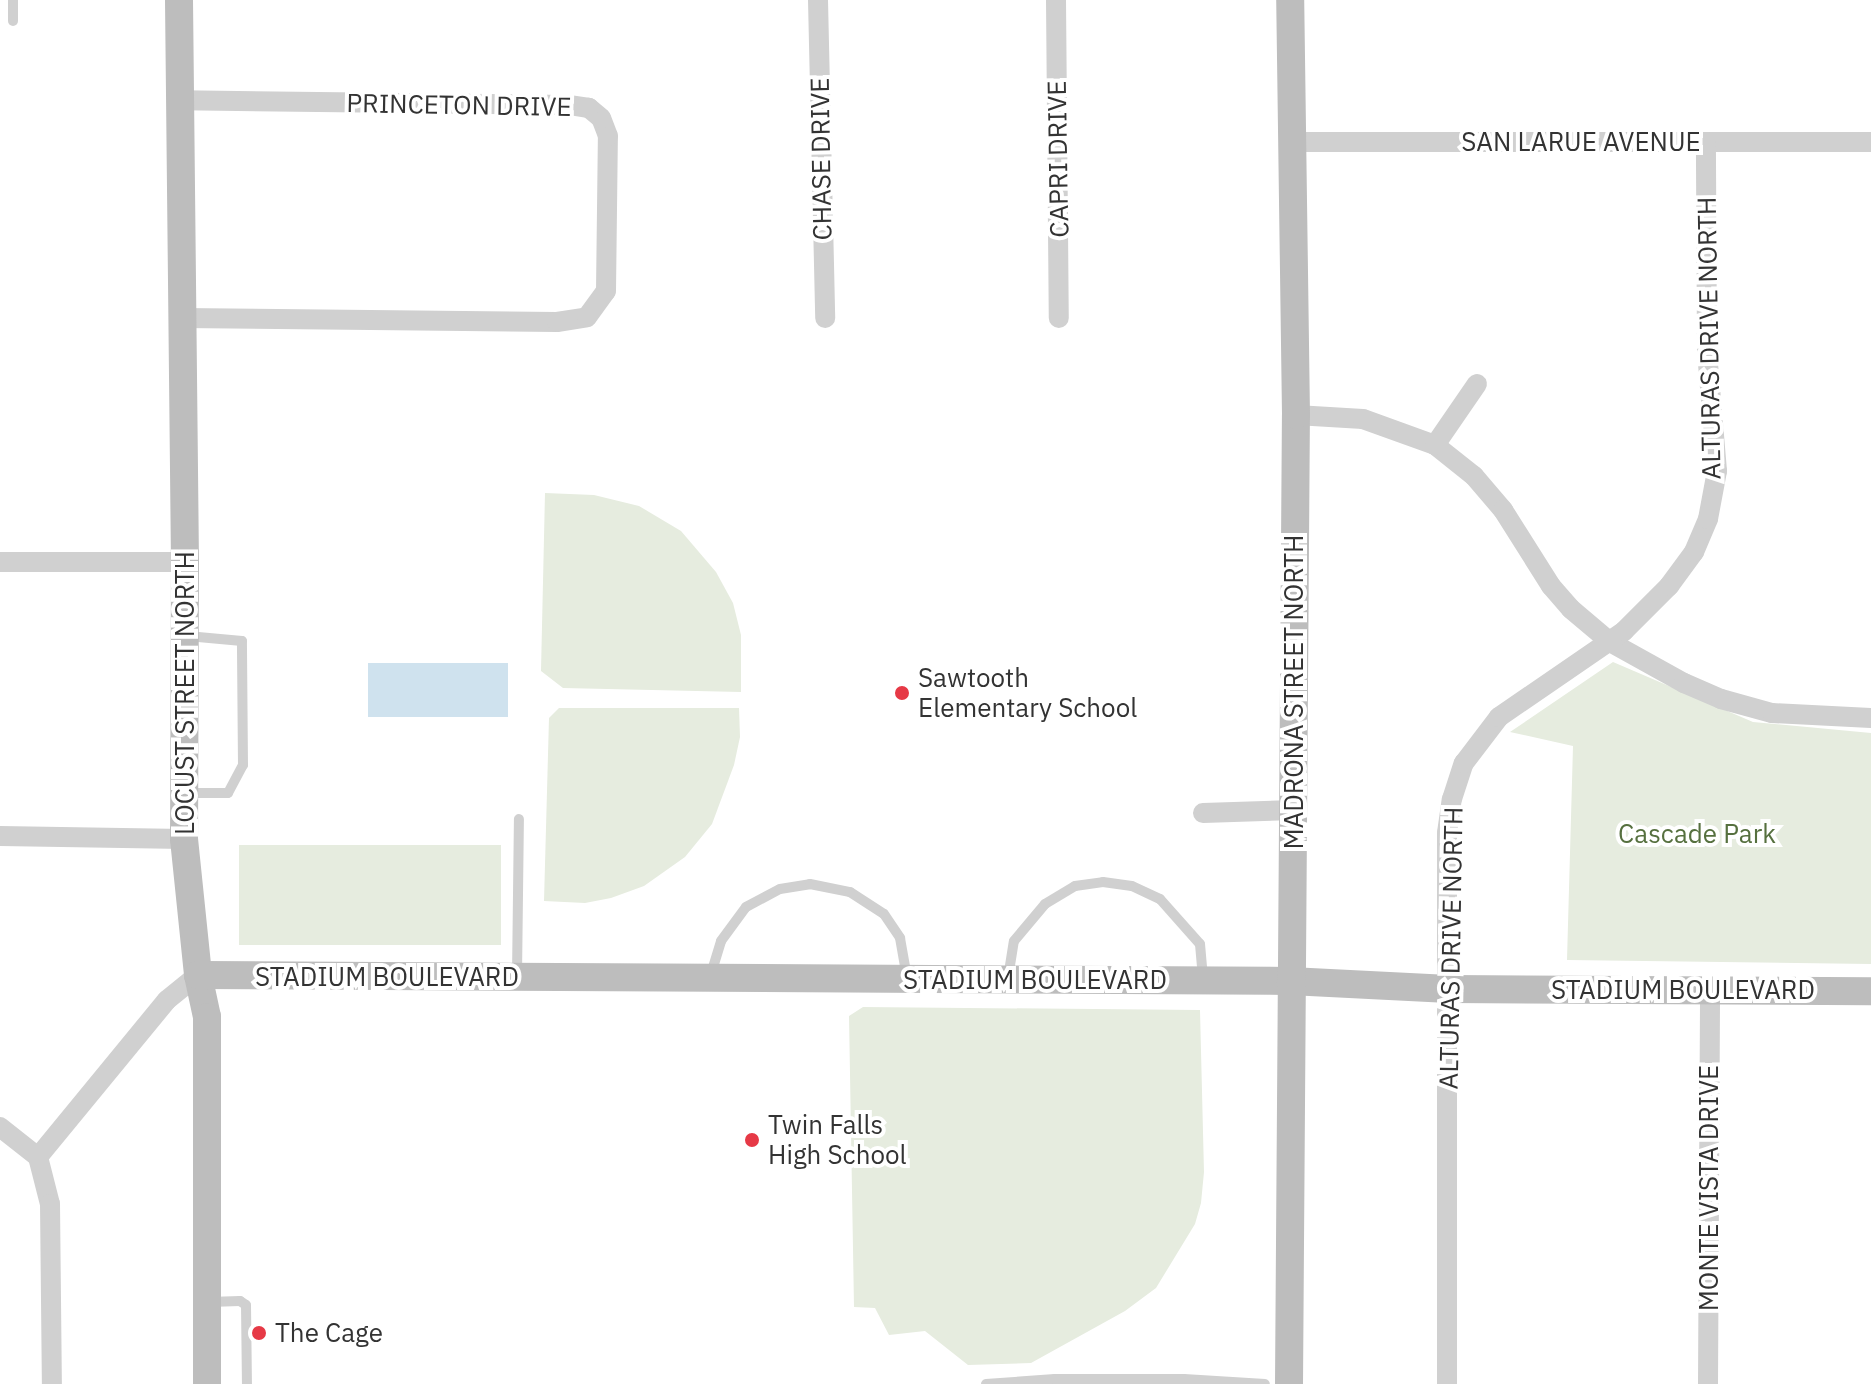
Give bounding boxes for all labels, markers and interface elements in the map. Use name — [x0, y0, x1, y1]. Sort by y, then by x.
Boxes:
street label: CHASE DRIVE — [804, 77, 838, 241]
street label: CAPRI DRIVE — [1041, 80, 1075, 238]
street label: PRINCETON DRIVE — [346, 87, 572, 123]
street label: SAN LARUE AVENUE — [1461, 126, 1701, 158]
street label: ALTURAS DRIVE NORTH — [1691, 196, 1727, 480]
street label: MADRONA STREET NORTH — [1278, 535, 1310, 849]
street label: LOCUST STREET NORTH — [169, 551, 201, 835]
place label: Sawtooth Elementary School — [918, 662, 1137, 724]
marker: Sawtooth Elementary School — [893, 684, 911, 702]
street label: ALTURAS DRIVE NORTH — [1433, 806, 1469, 1090]
park label: Cascade Park — [1618, 818, 1776, 850]
street label: STADIUM BOULEVARD — [255, 961, 519, 993]
street label: STADIUM BOULEVARD — [903, 964, 1167, 996]
street label: STADIUM BOULEVARD — [1551, 974, 1815, 1006]
street label: MONTE VISTA DRIVE — [1693, 1065, 1725, 1311]
place label: Twin Falls High School — [768, 1109, 907, 1170]
marker: Twin Falls High School — [743, 1131, 761, 1149]
place label: The Cage — [275, 1317, 383, 1349]
marker: The Cage — [250, 1324, 268, 1342]

